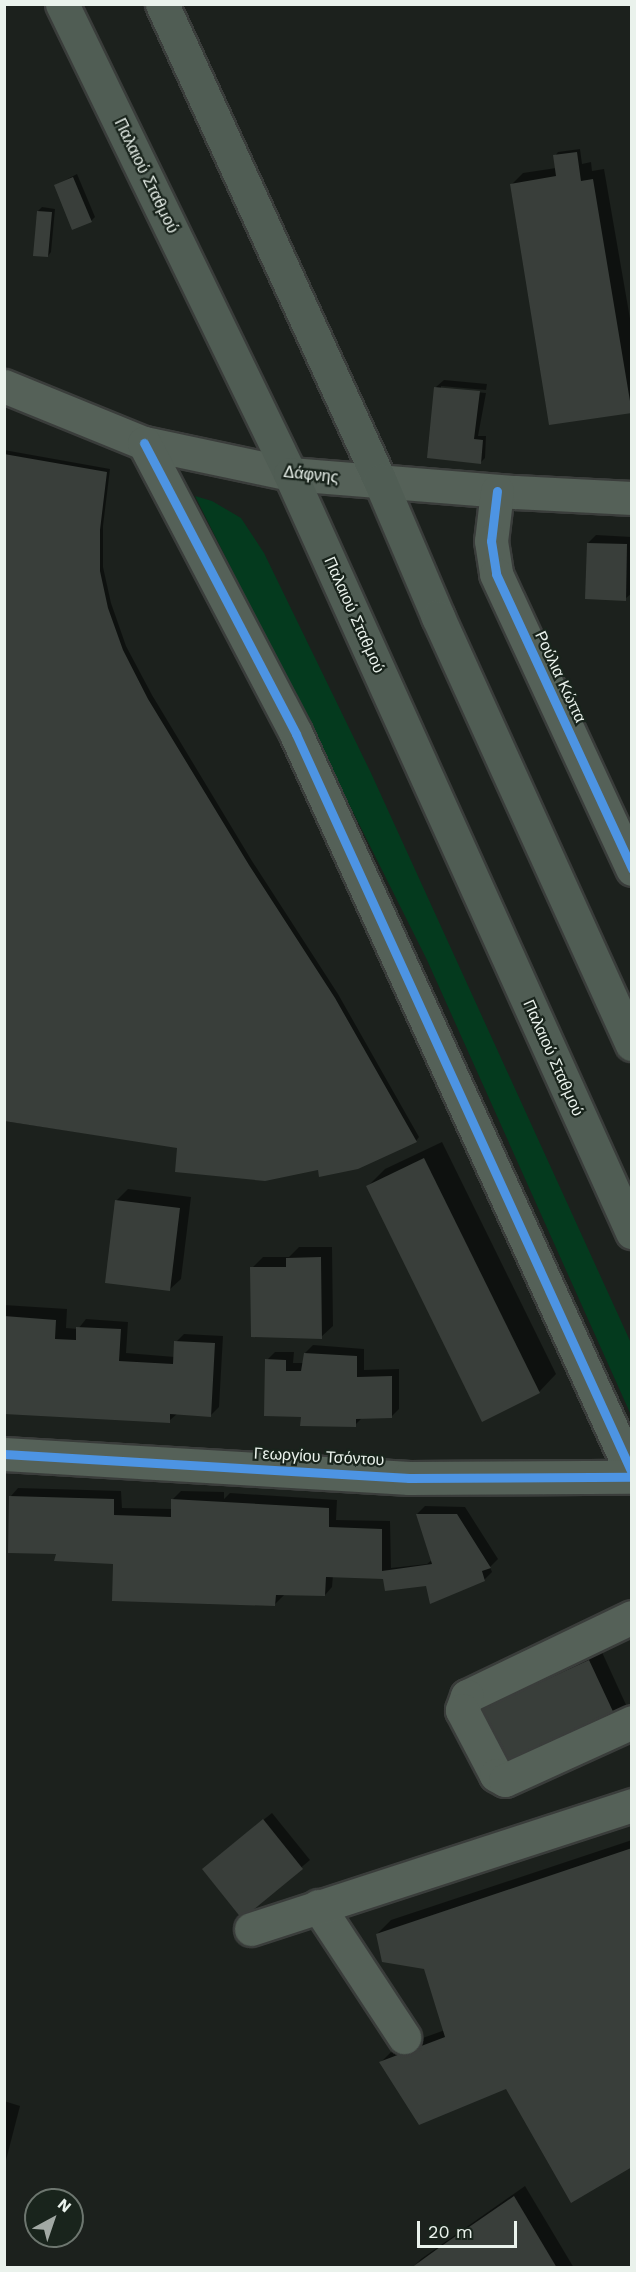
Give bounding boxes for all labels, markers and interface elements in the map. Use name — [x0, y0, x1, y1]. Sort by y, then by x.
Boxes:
street label: Παλαιού Σταθμού — [110, 115, 182, 237]
street label: Δάφνης — [283, 463, 339, 487]
street label: Παλαιού Σταθμού — [320, 554, 388, 676]
street label: Ρούλια Κώττα — [530, 628, 590, 726]
street label: Παλαιού Σταθμού — [519, 997, 587, 1119]
street label: Γεωργίου Τσόντου — [253, 1444, 385, 1470]
north arrow — [24, 2188, 84, 2248]
text: N — [54, 2194, 75, 2216]
scale bar — [420, 2209, 520, 2247]
text: 20 m — [428, 2221, 473, 2242]

